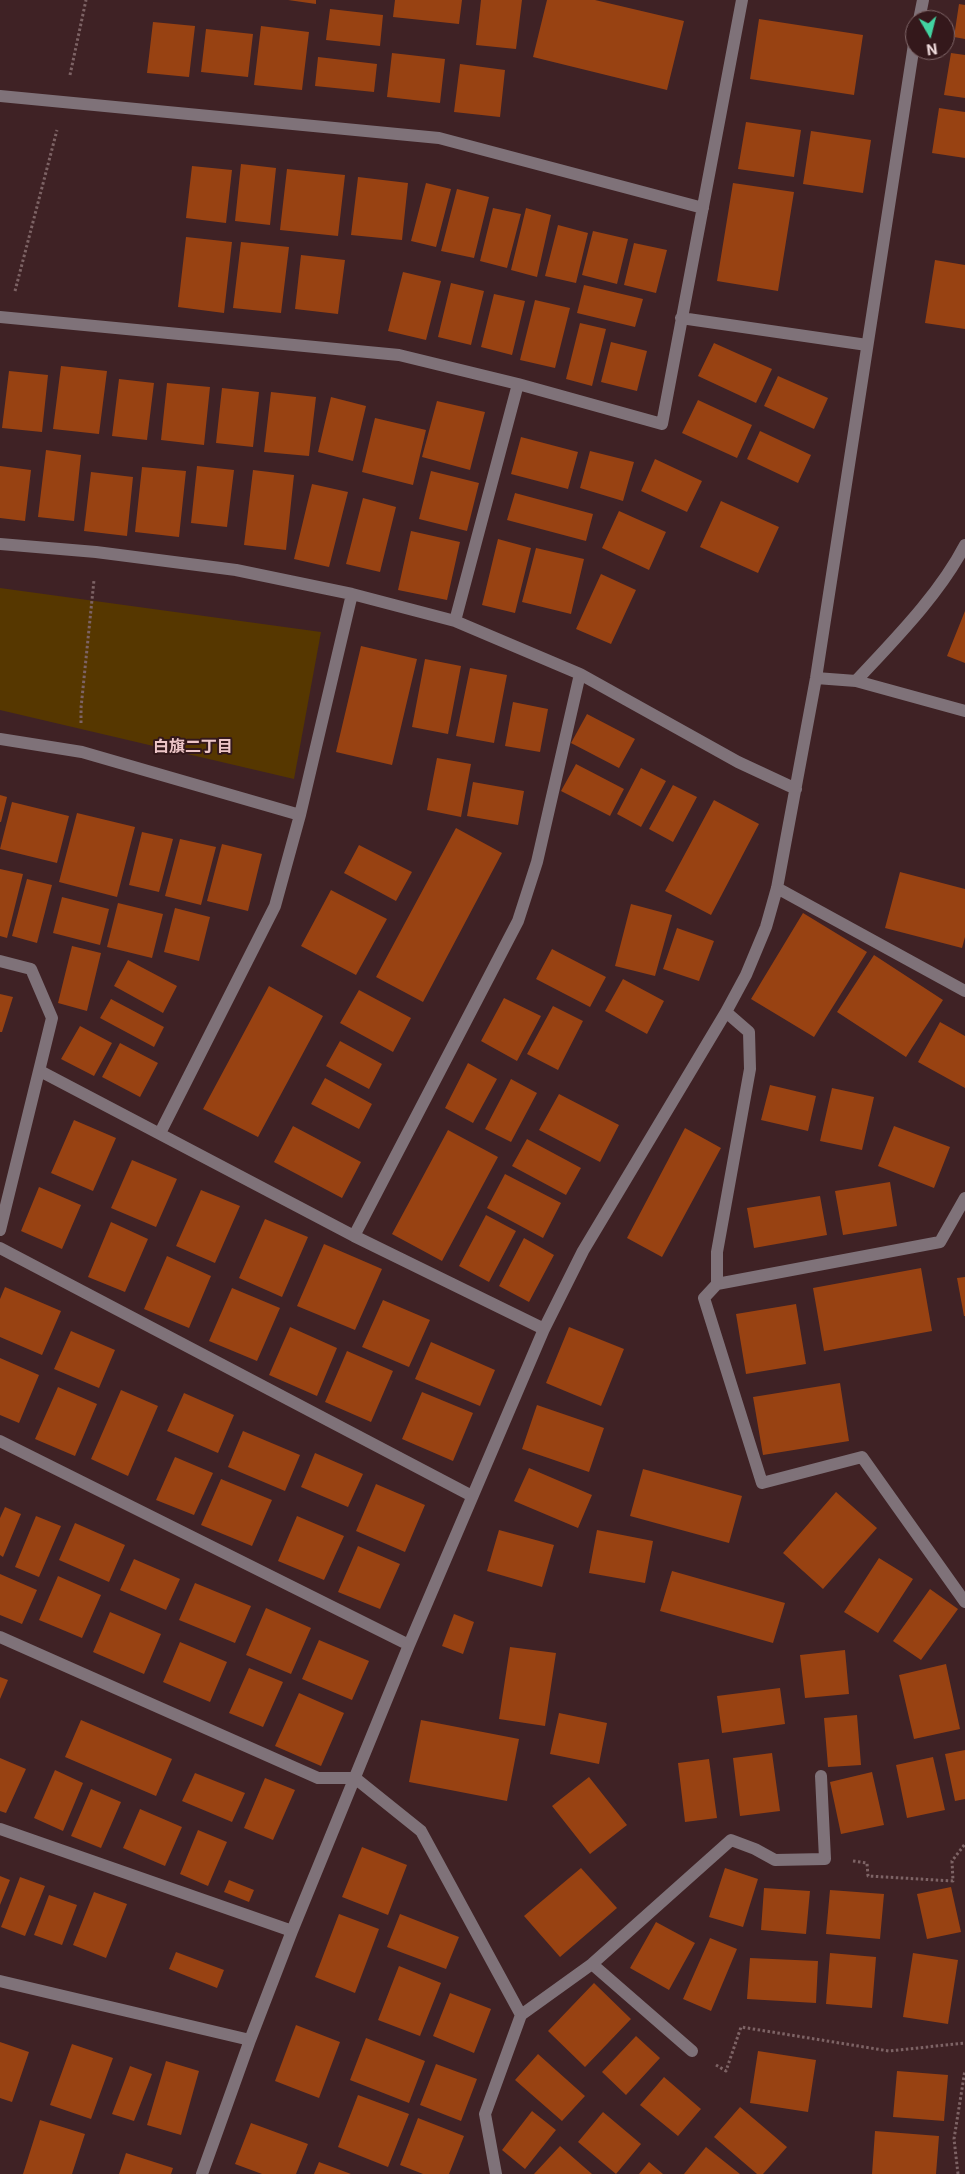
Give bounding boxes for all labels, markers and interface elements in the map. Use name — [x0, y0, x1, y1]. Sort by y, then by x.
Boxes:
north arrow — [905, 10, 955, 60]
text: N — [926, 40, 938, 59]
district label: 白旗二丁目 — [153, 737, 233, 757]

